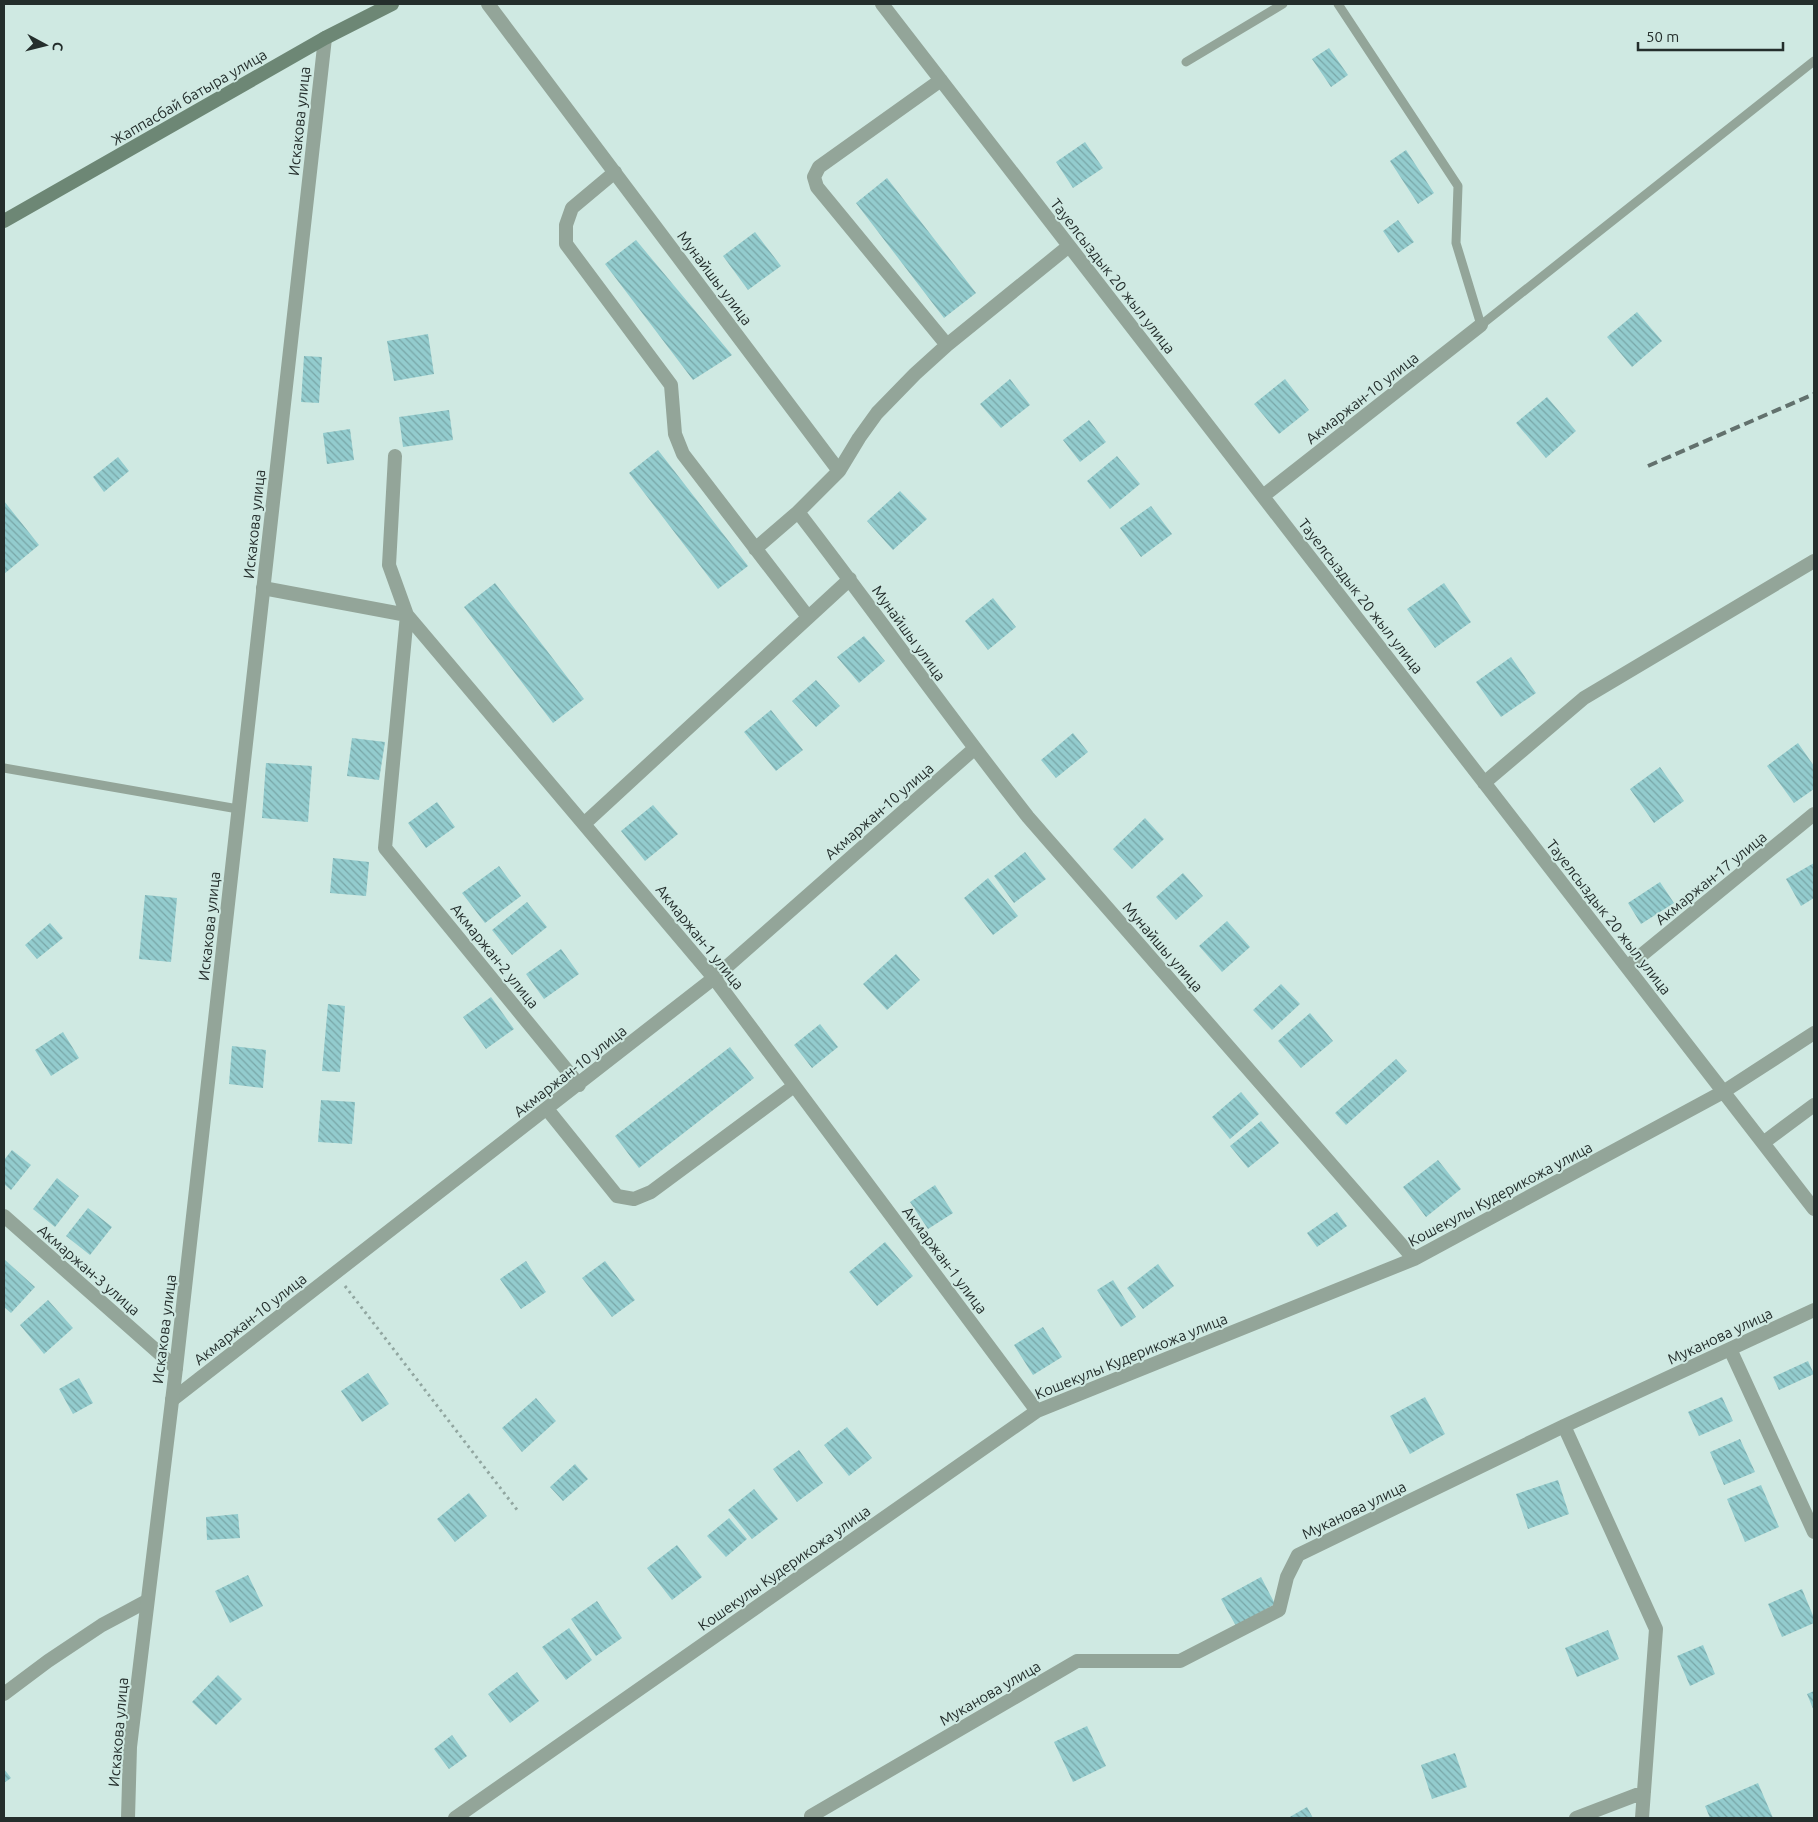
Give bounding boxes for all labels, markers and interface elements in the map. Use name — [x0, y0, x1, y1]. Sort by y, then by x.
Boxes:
north arrow — [20, 20, 70, 70]
scale bar — [1638, 20, 1783, 52]
text: 50 m — [1646, 28, 1679, 45]
text: С — [49, 41, 66, 52]
street label: Жаппасбай батыра улица — [108, 45, 270, 149]
street label: Искакова улица — [285, 66, 313, 176]
street label: Тауелсыздык 20 жыл улица — [1047, 195, 1179, 357]
street label: Мунайшы улица — [674, 228, 756, 328]
street label: Акмаржан-10 улица — [1302, 349, 1422, 447]
street label: Искакова улица — [240, 469, 268, 579]
street label: Тауелсыздык 20 жыл улица — [1295, 515, 1427, 677]
street label: Мунайшы улица — [869, 582, 949, 684]
street label: Акмаржан-10 улица — [821, 759, 937, 863]
street label: Акмаржан-17 улица — [1652, 828, 1770, 928]
street label: Тауелсыздык 20 жыл улица — [1543, 836, 1675, 998]
street label: Искакова улица — [195, 871, 223, 981]
street label: Акмаржан-1 улица — [653, 881, 747, 993]
street label: Мунайшы улица — [1119, 899, 1207, 995]
street label: Акмаржан-2 улица — [448, 900, 542, 1012]
street label: Акмаржан-10 улица — [510, 1022, 630, 1120]
street label: Кошекулы Кудерикожа улица — [1405, 1138, 1595, 1250]
street label: Акмаржан-1 улица — [899, 1203, 991, 1317]
street label: Акмаржан-3 улица — [35, 1221, 143, 1319]
street label: Акмаржан-10 улица — [190, 1270, 310, 1368]
street label: Искакова улица — [149, 1273, 179, 1385]
street label: Муканова улица — [1665, 1304, 1775, 1368]
street label: Кошекулы Кудерикожа улица — [1032, 1310, 1230, 1402]
street label: Муканова улица — [1299, 1477, 1409, 1543]
street label: Кошекулы Кудерикожа улица — [695, 1502, 873, 1634]
street label: Муканова улица — [937, 1657, 1043, 1729]
street label: Искакова улица — [105, 1677, 131, 1787]

